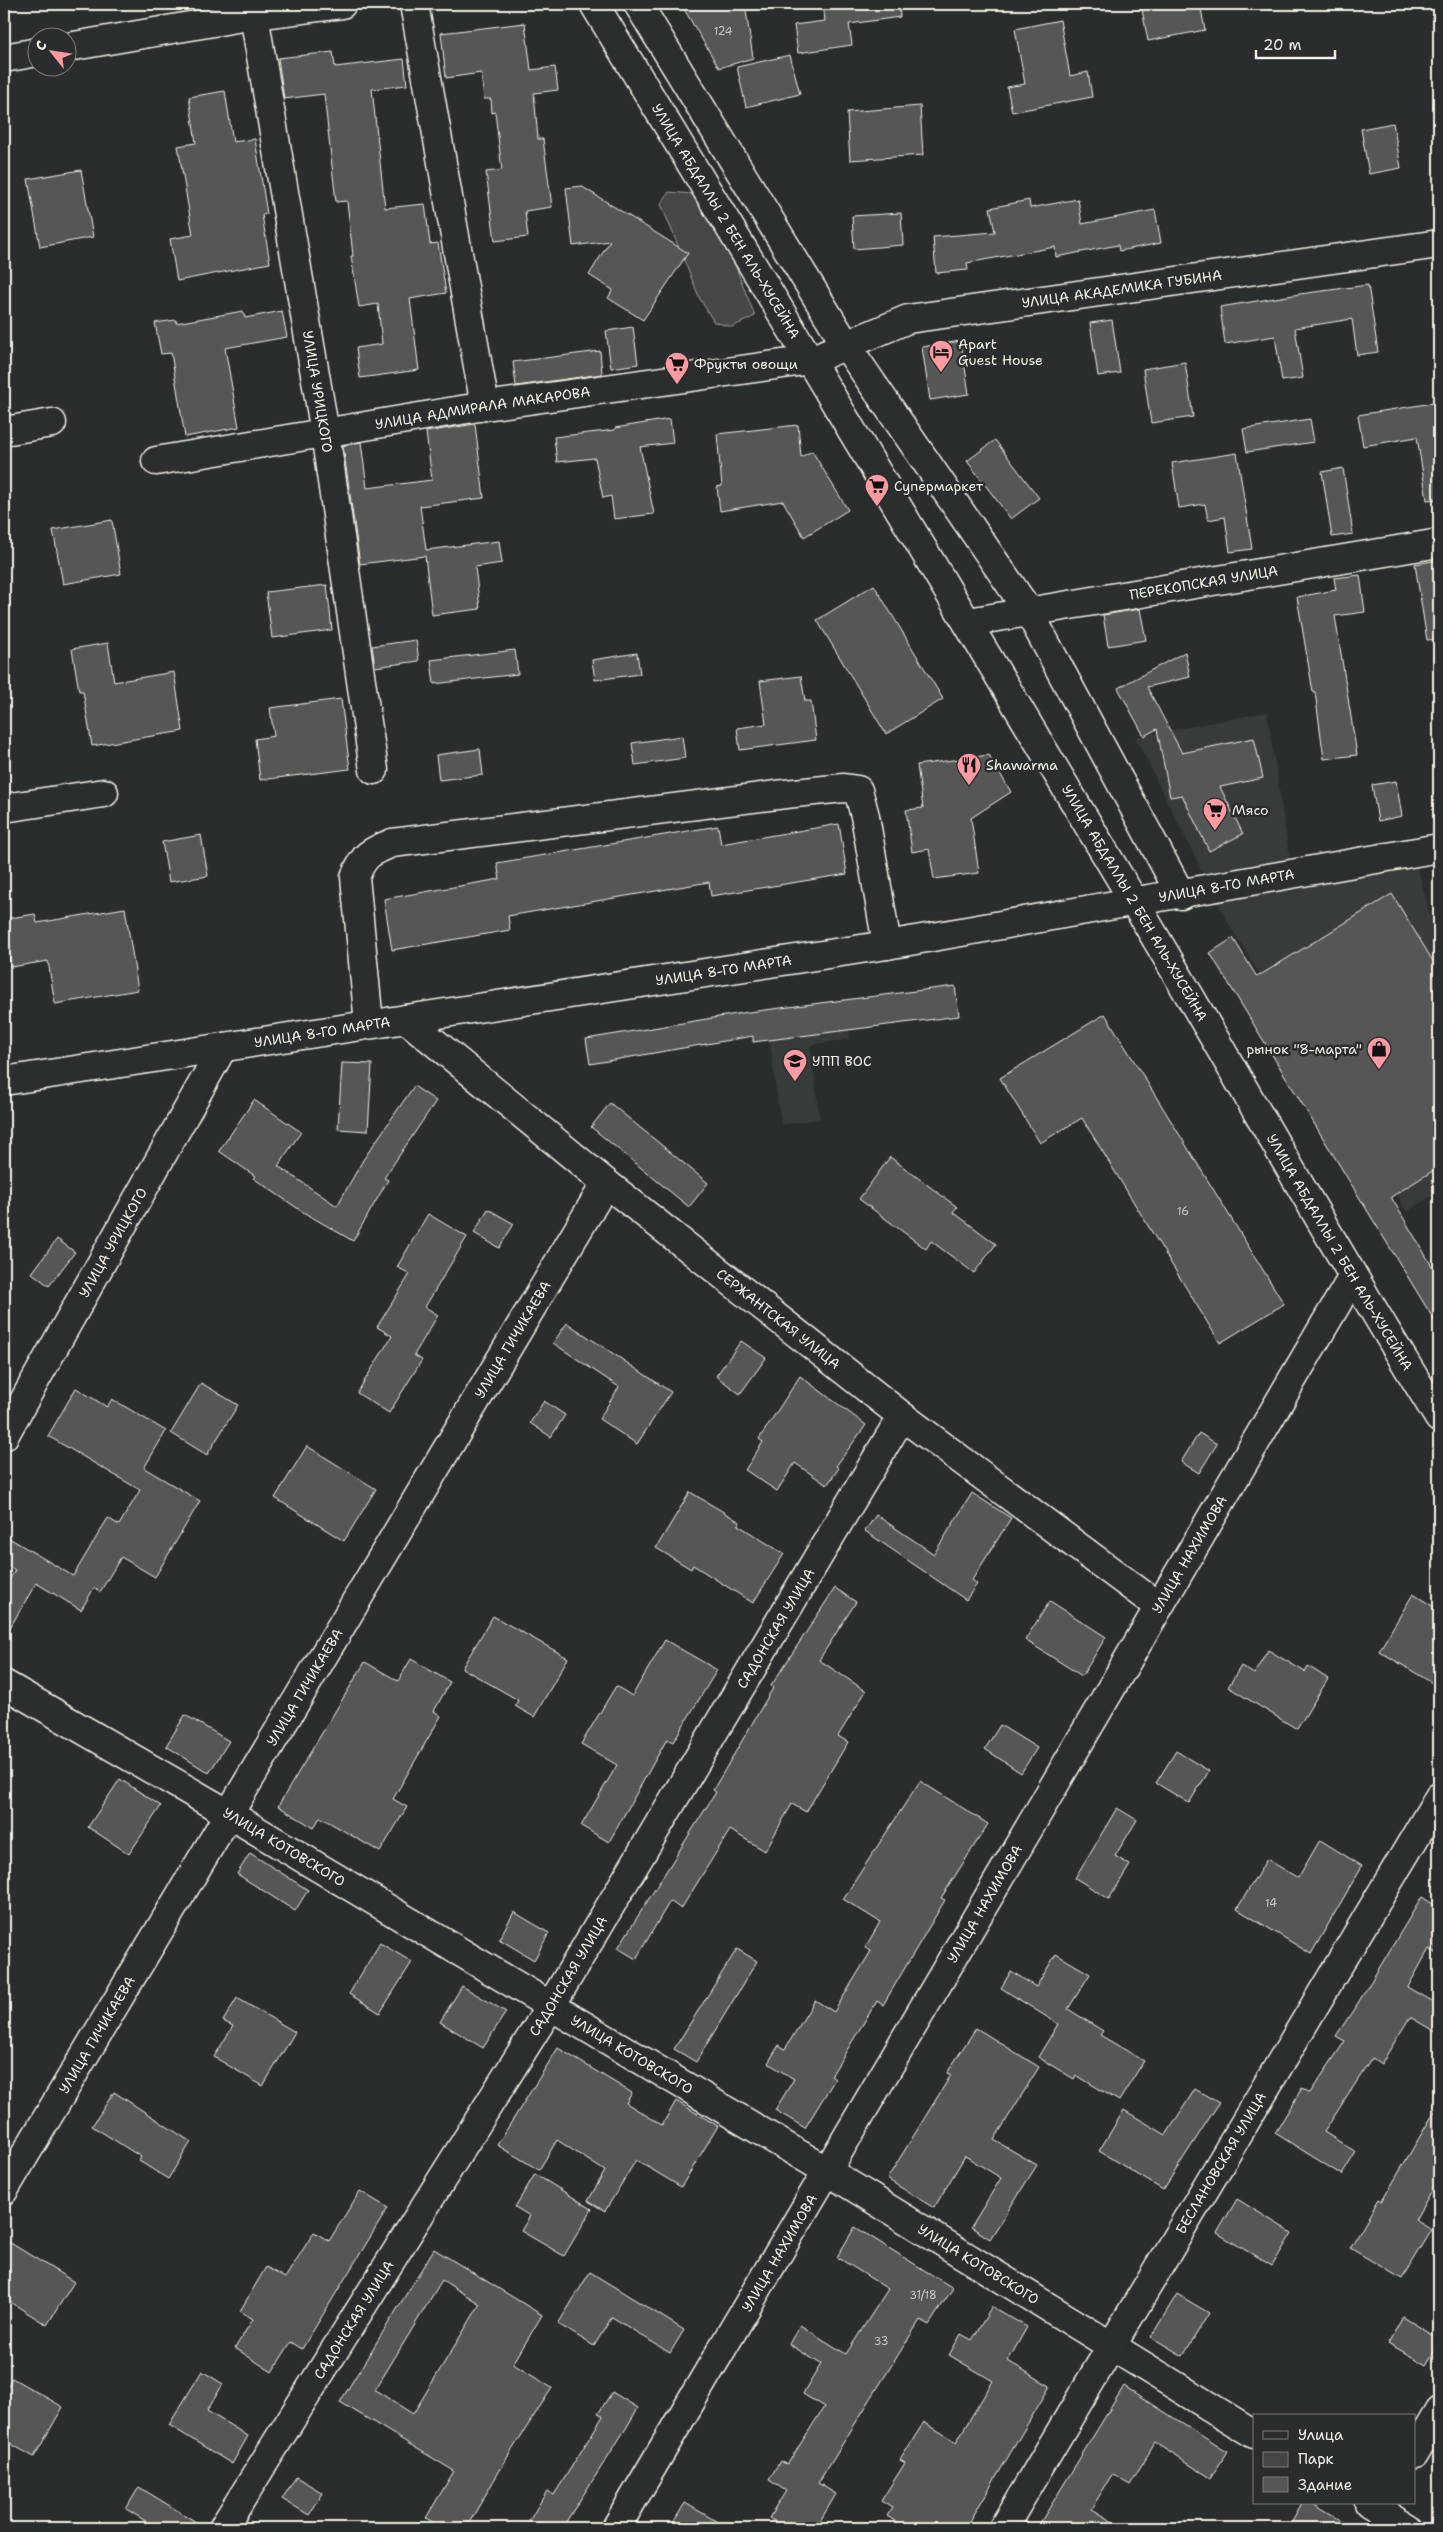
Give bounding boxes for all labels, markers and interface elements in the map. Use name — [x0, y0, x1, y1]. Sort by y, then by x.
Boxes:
house number: 124 — [714, 24, 733, 39]
north arrow — [28, 28, 78, 78]
scale bar — [1256, 28, 1334, 60]
text: 20 m — [1263, 35, 1302, 55]
text: С — [31, 37, 51, 54]
street label: УЛИЦА АБДАЛЛЫ 2 БЕН АЛЬ-ХУСЕЙНА — [648, 100, 804, 342]
street label: УЛИЦА АКАДЕМИКА ГУБИНА — [1020, 266, 1223, 312]
street label: УЛИЦА УРИЦКОГО — [299, 329, 337, 454]
place label: Apart Guest House — [958, 335, 1043, 369]
hotel icon: Apart Guest House — [928, 339, 954, 373]
supermarket icon: Фрукты овощи — [664, 351, 690, 385]
place label: Фрукты овощи — [694, 355, 798, 373]
street label: УЛИЦА АДМИРАЛА МАКАРОВА — [374, 382, 591, 433]
supermarket icon: Супермаркет — [864, 473, 890, 507]
place label: Супермаркет — [894, 477, 984, 495]
street label: ПЕРЕКОПСКАЯ УЛИЦА — [1128, 561, 1279, 604]
restaurant icon: Shawarma — [956, 752, 982, 786]
place label: Shawarma — [986, 756, 1058, 774]
street label: УЛИЦА АБДАЛЛЫ 2 БЕН АЛЬ-ХУСЕЙНА — [1058, 781, 1212, 1025]
supermarket icon: Мясо — [1202, 797, 1228, 831]
place label: Мясо — [1232, 801, 1269, 819]
street label: УЛИЦА 8-ГО МАРТА — [1157, 865, 1296, 906]
street label: УЛИЦА 8-ГО МАРТА — [654, 951, 793, 990]
street label: УЛИЦА 8-ГО МАРТА — [253, 1013, 392, 1051]
shop icon: рынок "8-марта" — [1366, 1036, 1392, 1070]
place label: рынок "8-марта" — [1246, 1040, 1362, 1058]
school or university icon: УПП ВОС — [782, 1048, 808, 1082]
place label: УПП ВОС — [812, 1052, 871, 1070]
street label: УЛИЦА АБДАЛЛЫ 2 БЕН АЛЬ-ХУСЕЙНА — [1263, 1131, 1417, 1374]
street label: УЛИЦА УРИЦКОГО — [75, 1184, 151, 1301]
house number: 16 — [1177, 1204, 1189, 1219]
street label: СЕРЖАНТСКАЯ УЛИЦА — [713, 1264, 844, 1373]
street label: УЛИЦА ГИЧИКАЕВА — [470, 1277, 555, 1401]
street label: УЛИЦА НАХИМОВА — [1148, 1492, 1231, 1616]
street label: САДОНСКАЯ УЛИЦА — [733, 1565, 818, 1692]
street label: УЛИЦА ГИЧИКАЕВА — [263, 1625, 347, 1749]
street label: УЛИЦА КОТОВСКОГО — [220, 1803, 349, 1890]
street label: УЛИЦА НАХИМОВА — [943, 1841, 1026, 1966]
house number: 14 — [1265, 1896, 1277, 1911]
street label: САДОНСКАЯ УЛИЦА — [525, 1913, 611, 2039]
street label: УЛИЦА ГИЧИКАЕВА — [55, 1973, 139, 2097]
street label: УЛИЦА КОТОВСКОГО — [567, 2011, 696, 2098]
street label: БЕСЛАНОВСКАЯ УЛИЦА — [1171, 2089, 1270, 2237]
street label: УЛИЦА НАХИМОВА — [738, 2191, 821, 2315]
street label: УЛИЦА КОТОВСКОГО — [914, 2220, 1042, 2308]
street label: САДОНСКАЯ УЛИЦА — [310, 2257, 398, 2382]
house number: 31/18 — [909, 2288, 937, 2303]
house number: 33 — [874, 2334, 888, 2349]
legend — [1253, 2414, 1416, 2504]
text: Улица — [1298, 2425, 1344, 2445]
text: Парк — [1298, 2449, 1334, 2469]
text: Здание — [1298, 2475, 1352, 2495]

